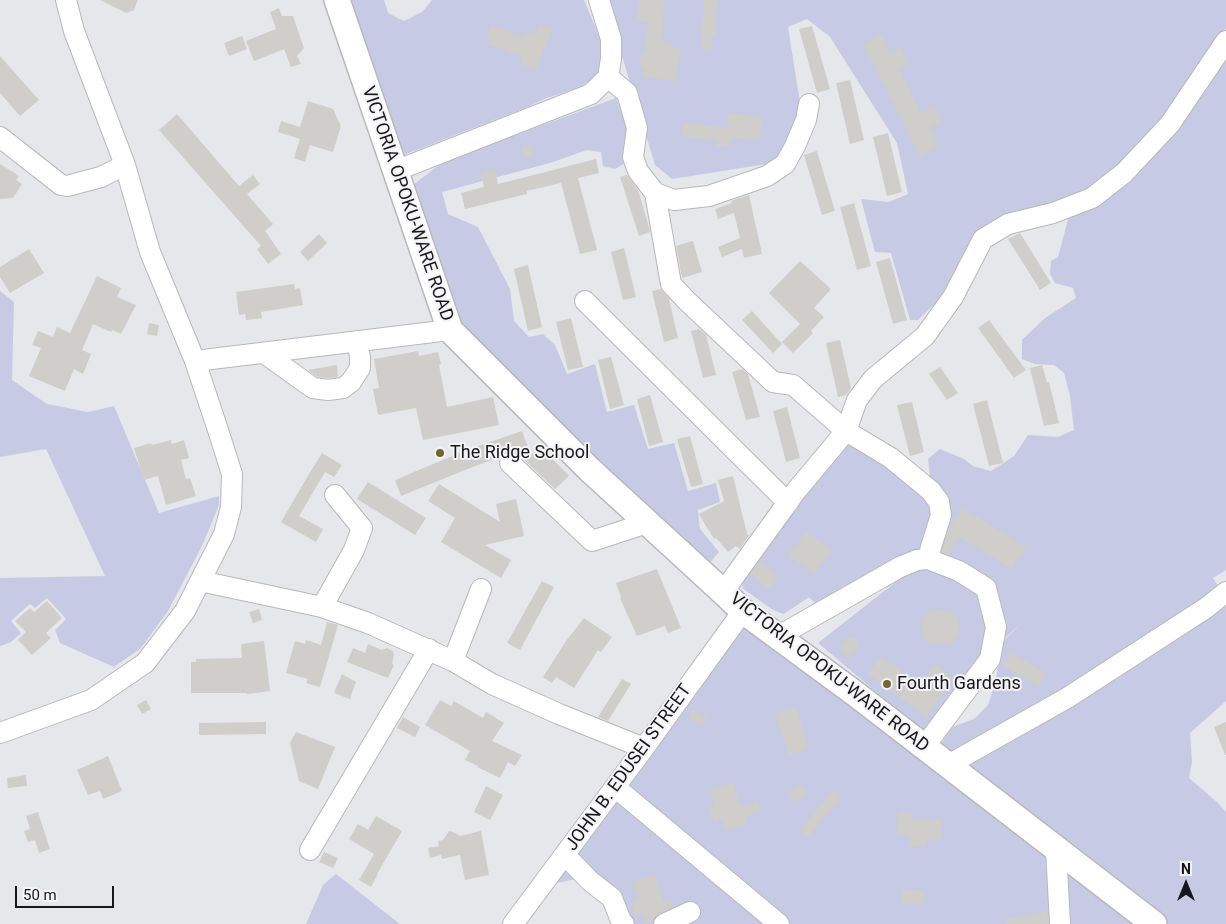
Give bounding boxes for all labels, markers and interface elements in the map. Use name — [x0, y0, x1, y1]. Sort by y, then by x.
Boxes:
street label: VICTORIA OPOKU-WARE ROAD — [357, 84, 457, 324]
place label: The Ridge School — [450, 442, 589, 464]
marker: The Ridge School — [434, 447, 446, 459]
street label: VICTORIA OPOKU-WARE ROAD — [725, 588, 933, 758]
place label: Fourth Gardens — [897, 673, 1021, 695]
marker: Fourth Gardens — [881, 678, 893, 690]
street label: JOHN B. EDUSEI STREET — [561, 680, 697, 856]
north arrow — [1161, 859, 1211, 909]
text: N — [1181, 861, 1191, 877]
scale bar — [18, 876, 116, 908]
text: 50 m — [23, 886, 57, 904]

